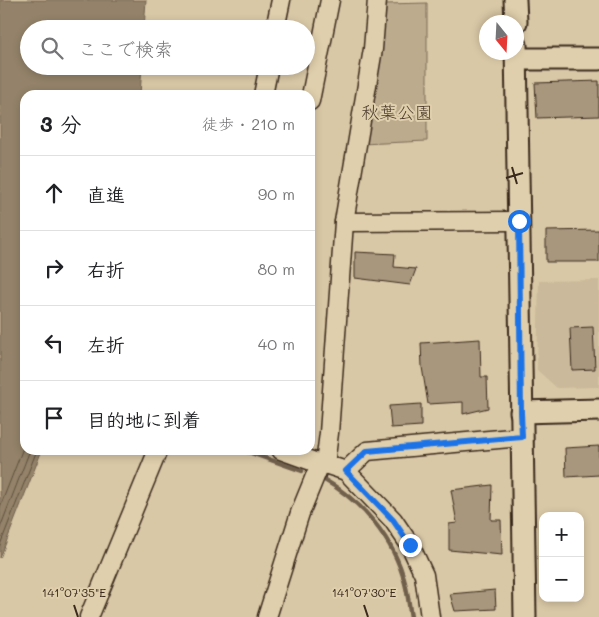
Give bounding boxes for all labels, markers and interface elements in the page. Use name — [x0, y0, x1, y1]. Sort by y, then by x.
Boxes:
north arrow — [479, 15, 524, 60]
search box — [20, 20, 315, 75]
icon: search — [38, 34, 66, 62]
text: ここで検索 — [78, 36, 173, 61]
park label: 秋葉公園 — [361, 100, 433, 124]
text: 3 分 — [40, 110, 81, 137]
text: 徒歩 · 210 m — [202, 113, 295, 134]
icon: ahead — [40, 179, 68, 207]
text: 直進 — [87, 182, 125, 207]
text: 90 m — [258, 183, 295, 204]
route start — [508, 210, 531, 233]
icon: right — [40, 254, 68, 282]
text: 右折 — [87, 257, 125, 282]
text: 80 m — [258, 258, 295, 279]
icon: left — [40, 329, 68, 357]
text: 左折 — [87, 332, 125, 357]
text: 40 m — [258, 333, 295, 354]
icon: arrive — [40, 404, 68, 432]
text: 目的地に到着 — [87, 407, 201, 432]
map controls — [539, 512, 584, 602]
button: + — [539, 512, 584, 557]
route end — [399, 534, 422, 557]
button: − — [539, 557, 584, 602]
text: 141°07'35"E — [42, 584, 106, 600]
text: 141°07'30"E — [332, 584, 396, 600]

